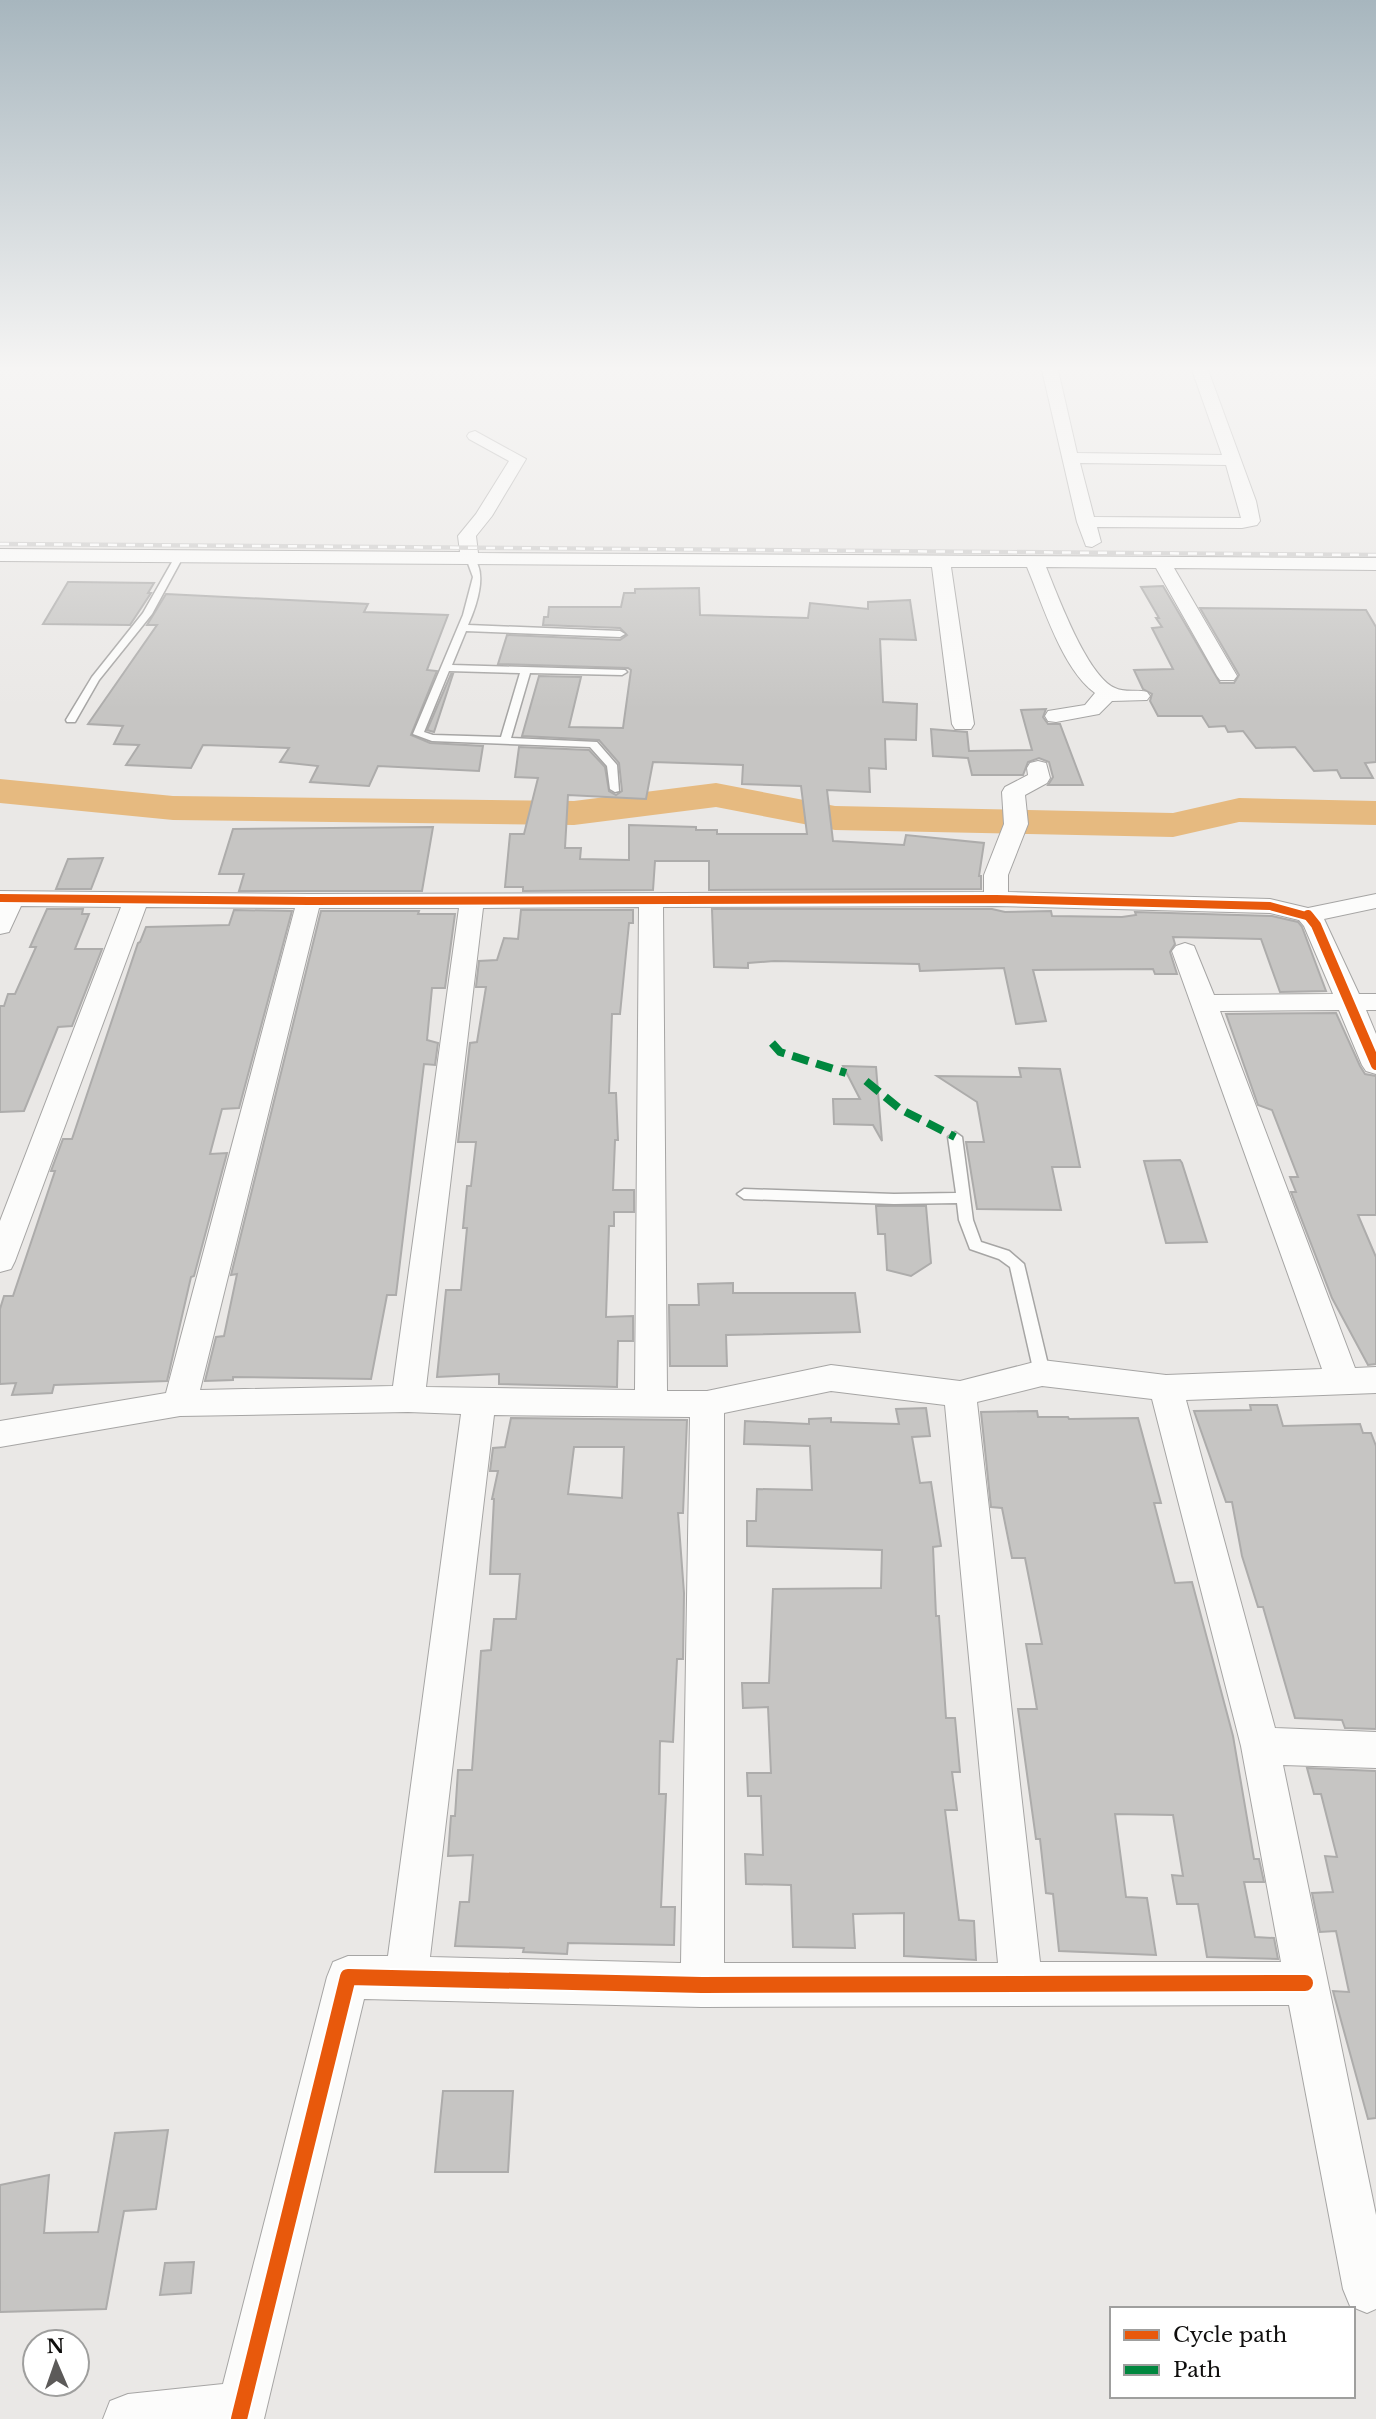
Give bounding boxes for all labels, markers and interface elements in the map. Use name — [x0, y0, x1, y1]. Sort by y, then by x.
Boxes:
legend — [1110, 2307, 1355, 2398]
text: Cycle path — [1173, 2322, 1287, 2348]
north arrow — [21, 2328, 91, 2398]
text: N — [46, 2335, 65, 2358]
text: Path — [1173, 2357, 1221, 2383]

